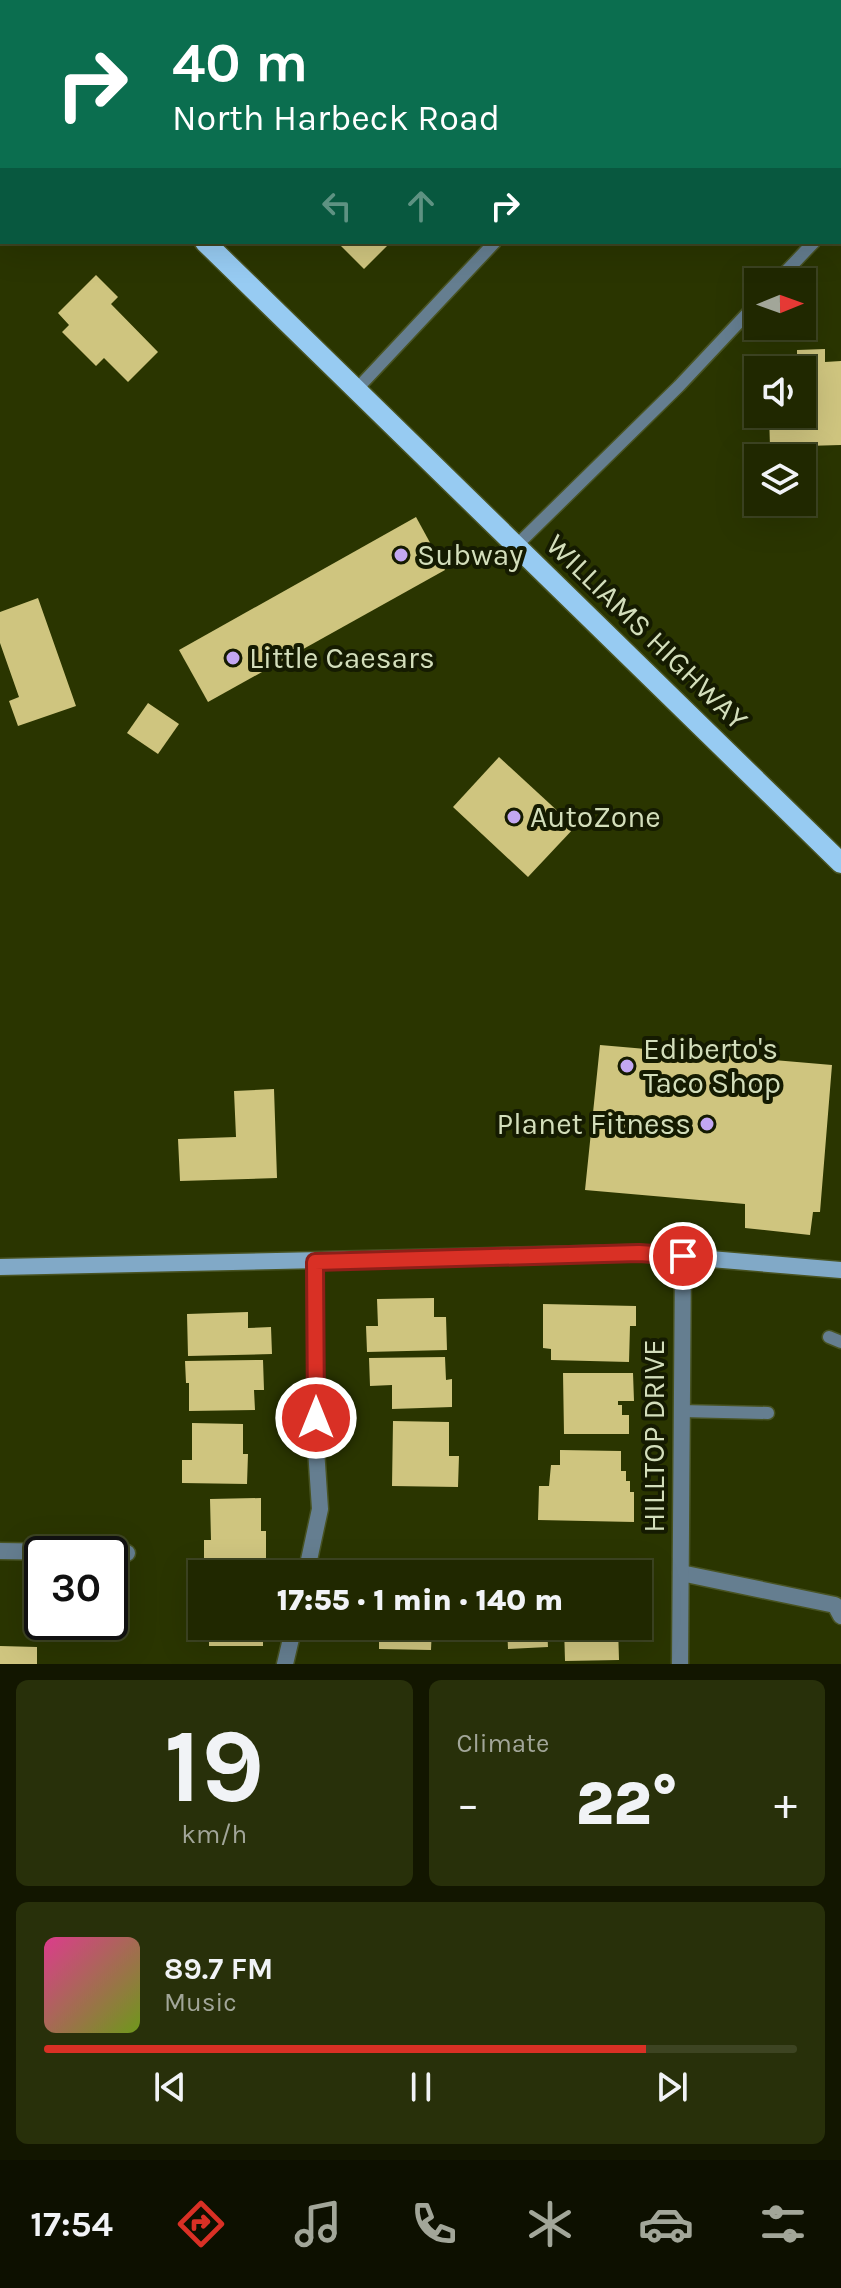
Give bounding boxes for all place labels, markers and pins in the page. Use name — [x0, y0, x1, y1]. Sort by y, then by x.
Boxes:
place label: Subway — [417, 537, 523, 573]
marker: Subway — [392, 546, 410, 564]
place label: Little Caesars — [249, 640, 435, 676]
marker: Little Caesars — [224, 649, 242, 667]
place label: AutoZone — [530, 799, 661, 835]
marker: AutoZone — [505, 808, 523, 826]
place label: Ediberto's Taco Shop — [643, 1031, 781, 1101]
marker: Ediberto's Taco Shop — [618, 1057, 636, 1075]
place label: Planet Fitness — [497, 1106, 691, 1142]
marker: Planet Fitness — [698, 1115, 716, 1133]
pin — [649, 1222, 717, 1290]

